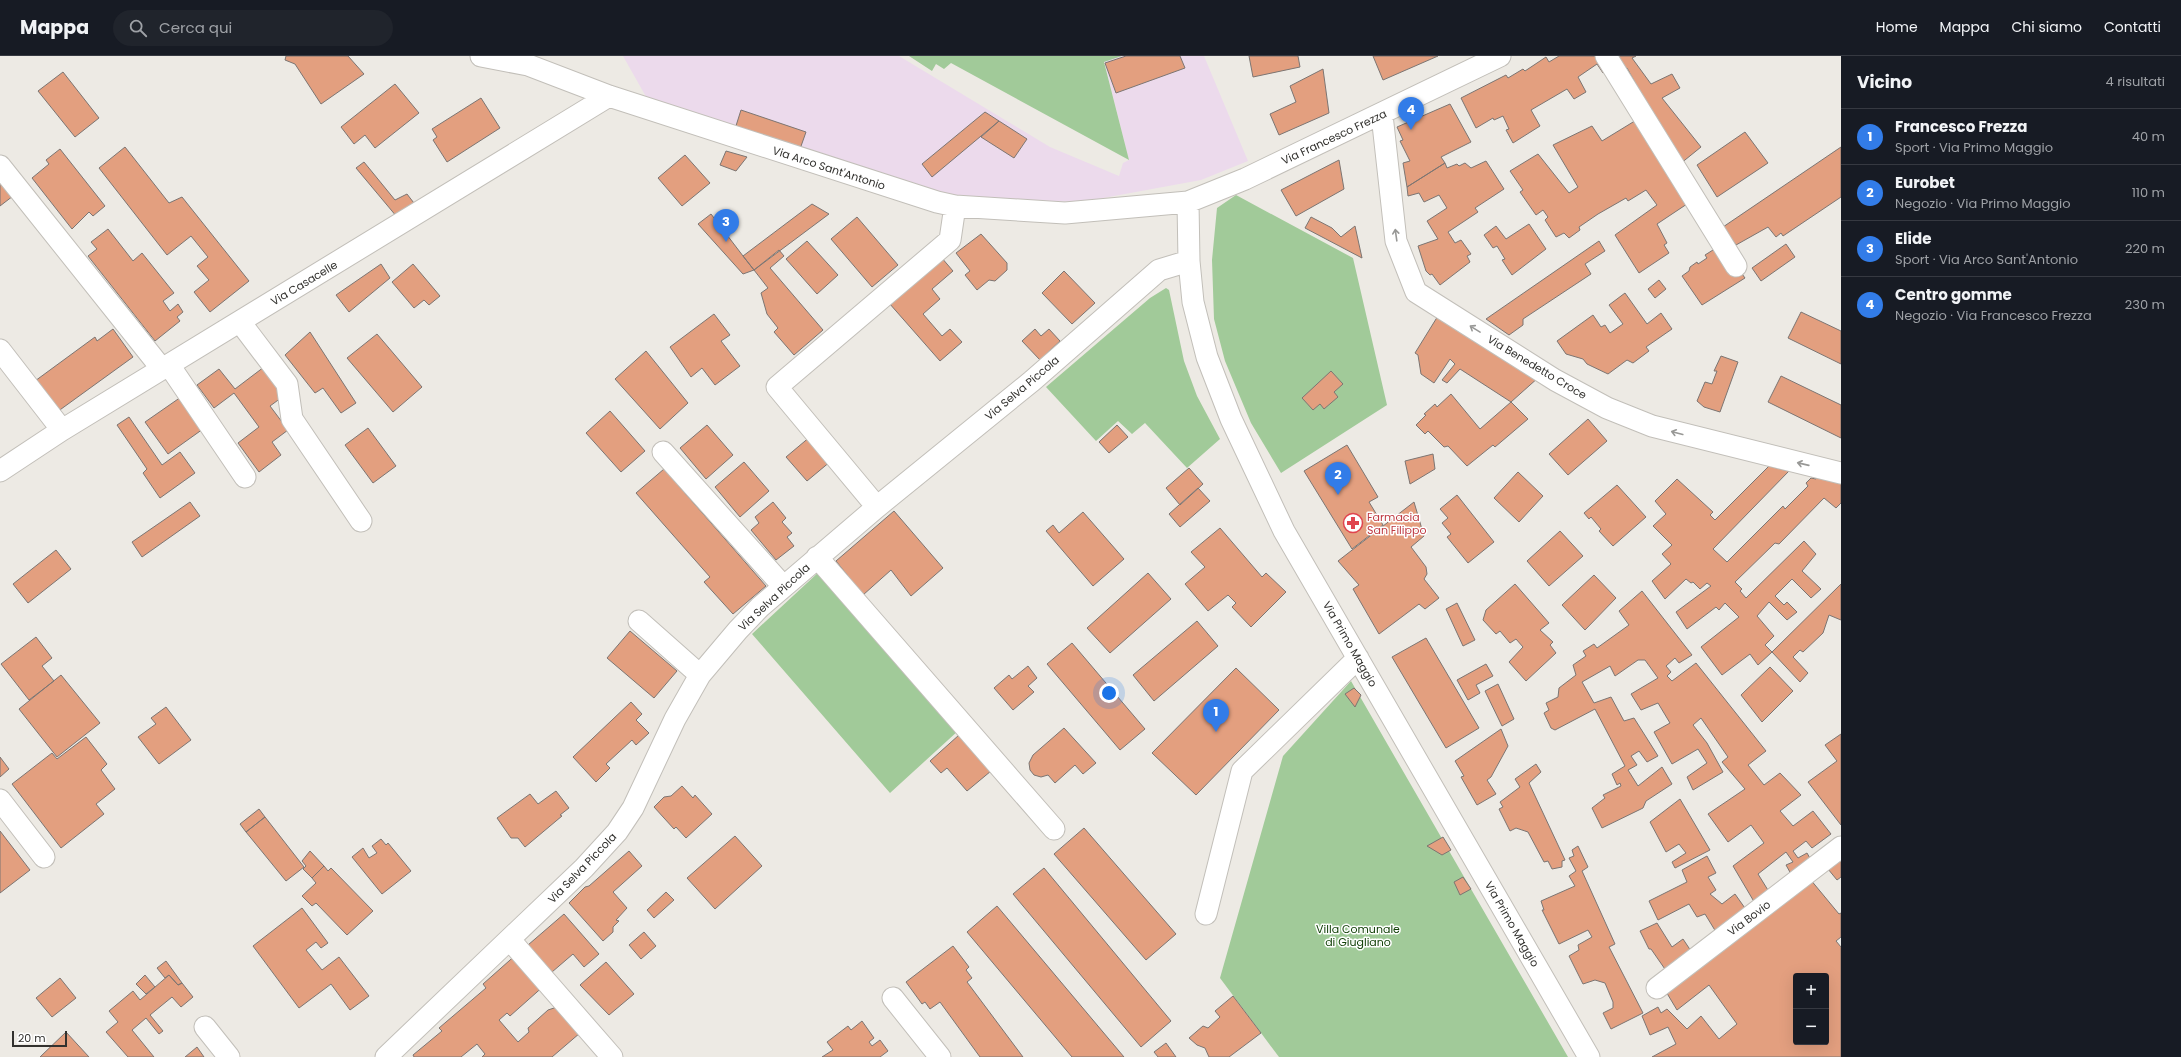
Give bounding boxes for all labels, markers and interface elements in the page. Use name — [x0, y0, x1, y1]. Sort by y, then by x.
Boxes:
search box — [113, 10, 393, 46]
text: Mappa — [20, 14, 89, 41]
icon: search — [127, 17, 149, 39]
text: Cerca qui — [159, 17, 232, 38]
text: Home — [1876, 17, 1918, 37]
text: Mappa — [1940, 17, 1990, 37]
text: Chi siamo — [2012, 17, 2082, 37]
text: Contatti — [2104, 17, 2161, 37]
text: Vicino — [1857, 70, 1912, 94]
text: 4 risultati — [2106, 72, 2165, 91]
pin: 4 — [1398, 97, 1424, 130]
street label: Via Francesco Frezza — [1279, 106, 1389, 168]
text: Francesco Frezza — [1895, 116, 2027, 137]
text: 1 — [1868, 127, 1872, 146]
text: 40 m — [2132, 127, 2165, 146]
text: Sport · Via Primo Maggio — [1895, 138, 2053, 157]
street label: Via Arco Sant'Antonio — [771, 142, 887, 194]
text: Eurobet — [1895, 172, 1955, 193]
text: 2 — [1866, 183, 1874, 202]
text: 110 m — [2132, 183, 2165, 202]
text: Negozio · Via Primo Maggio — [1895, 194, 2071, 213]
pin: 3 — [713, 209, 739, 242]
text: Elide — [1895, 228, 1931, 249]
one-way arrow — [1392, 229, 1400, 242]
text: 3 — [1866, 239, 1874, 258]
text: 220 m — [2125, 239, 2165, 258]
text: Sport · Via Arco Sant'Antonio — [1895, 250, 2078, 269]
street label: Via Casacelle — [268, 257, 341, 309]
text: Centro gomme — [1895, 284, 2012, 305]
text: 4 — [1866, 295, 1874, 314]
text: 230 m — [2125, 295, 2165, 314]
text: Negozio · Via Francesco Frezza — [1895, 306, 2092, 325]
one-way arrow — [1469, 325, 1481, 333]
street label: Via Benedetto Croce — [1484, 331, 1590, 403]
street label: Via Selva Piccola — [981, 352, 1063, 424]
one-way arrow — [1671, 429, 1684, 436]
one-way arrow — [1797, 459, 1810, 467]
pin: 2 — [1325, 462, 1351, 495]
place label: Farmacia San Filippo — [1367, 509, 1426, 538]
pharmacy icon: Farmacia San Filippo — [1342, 512, 1364, 534]
street label: Via Selva Piccola — [735, 560, 813, 634]
street label: Via Primo Maggio — [1319, 598, 1381, 690]
your location — [1099, 683, 1119, 703]
pin: 1 — [1203, 699, 1229, 732]
street label: Via Selva Piccola — [544, 829, 620, 907]
street label: Via Primo Maggio — [1481, 878, 1543, 970]
street label: Via Bovio — [1724, 896, 1774, 940]
park label: Villa Comunale di Giugliano — [1316, 921, 1400, 950]
map controls — [1793, 973, 1829, 1045]
button: + — [1793, 973, 1829, 1009]
button: − — [1793, 1009, 1829, 1045]
scale bar — [12, 1029, 67, 1048]
text: 20 m — [18, 1030, 46, 1046]

